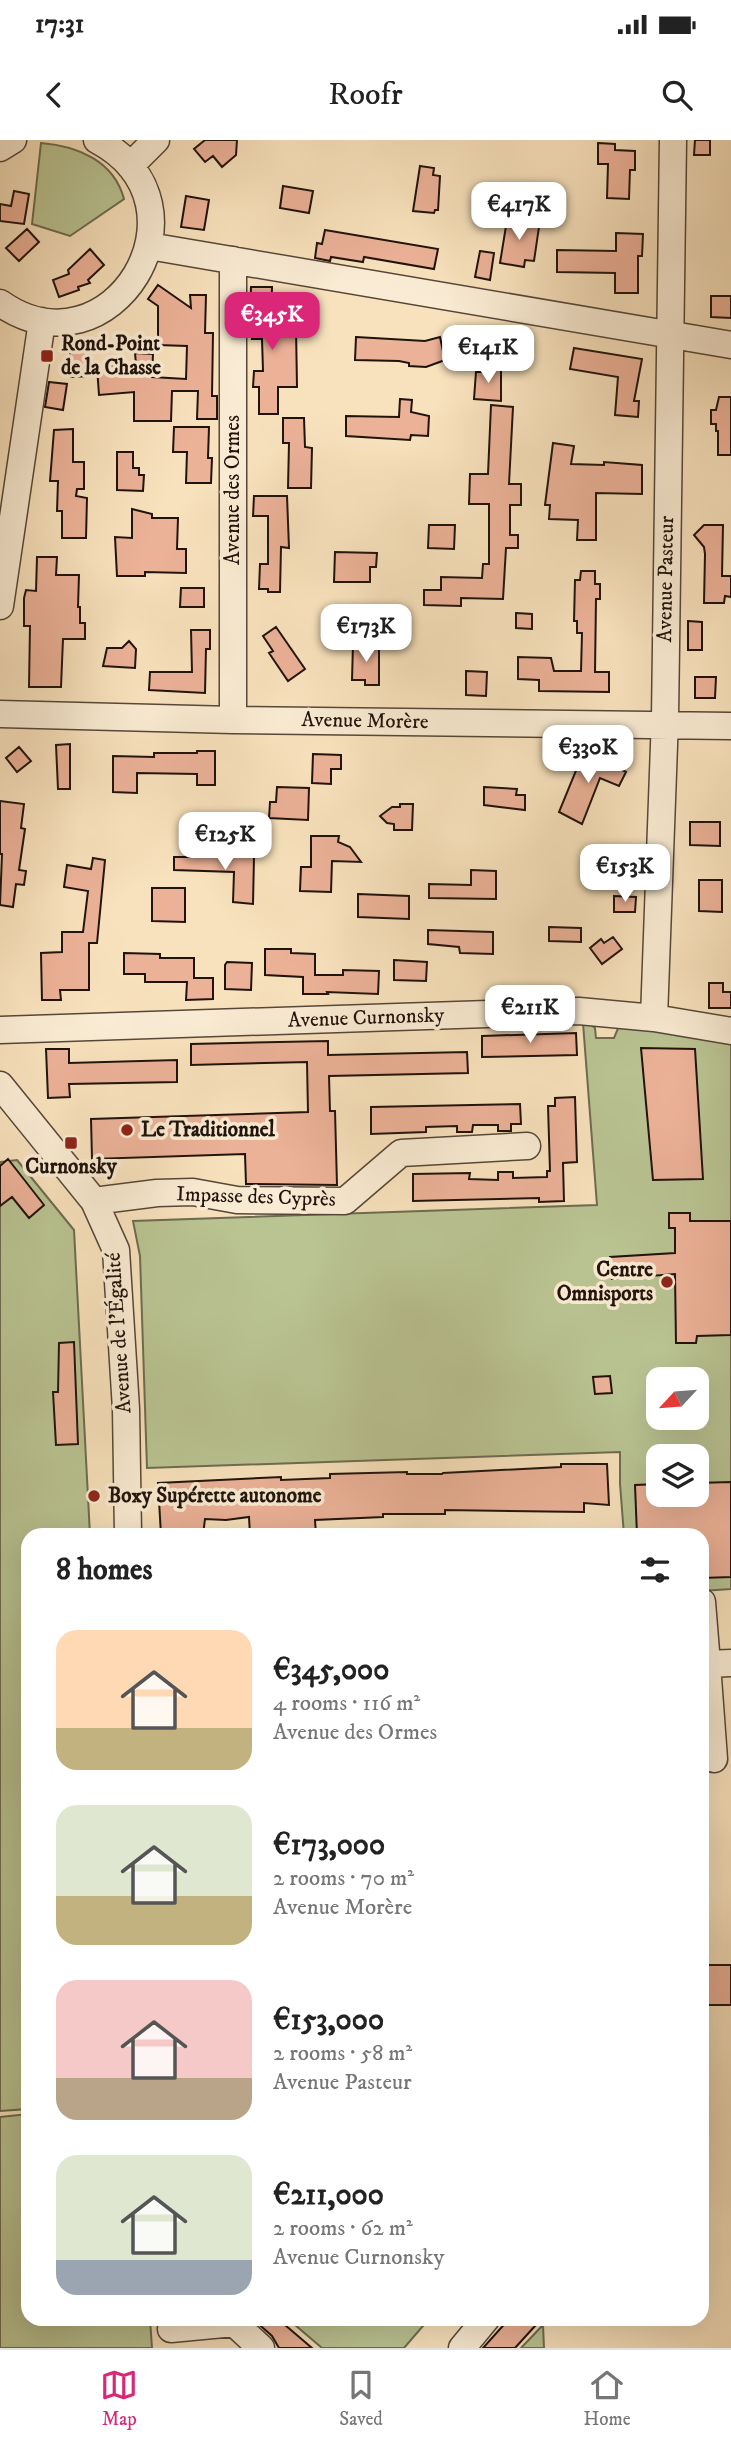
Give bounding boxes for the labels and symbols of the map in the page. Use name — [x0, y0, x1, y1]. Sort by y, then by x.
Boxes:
pin: €417K — [470, 182, 568, 242]
pin: €345K — [223, 292, 321, 352]
pin: €141K — [439, 326, 537, 385]
place label: Rond-Point de la Chasse — [61, 331, 161, 381]
marker: Rond-Point de la Chasse — [39, 348, 55, 364]
street label: Avenue des Ormes — [220, 415, 246, 565]
street label: Avenue Pasteur — [652, 515, 680, 642]
pin: €173K — [317, 604, 415, 664]
street label: Avenue Morère — [301, 707, 429, 735]
pin: €330K — [539, 726, 637, 785]
pin: €125K — [176, 812, 274, 872]
pin: €153K — [576, 844, 674, 904]
pin: €211K — [481, 986, 579, 1045]
street label: Avenue Curnonsky — [287, 1002, 446, 1034]
place label: Le Traditionnel — [141, 1117, 276, 1143]
marker: Le Traditionnel — [119, 1122, 135, 1138]
marker: Curnonsky — [63, 1135, 79, 1151]
place label: Curnonsky — [25, 1154, 118, 1180]
street label: Impasse des Cyprès — [176, 1181, 336, 1213]
street label: Avenue de l'Égalité — [99, 1251, 138, 1415]
place label: Centre Omnisports — [557, 1257, 653, 1307]
marker: Centre Omnisports — [659, 1274, 675, 1290]
north arrow — [646, 1367, 709, 1430]
place label: Boxy Supérette autonome — [108, 1483, 322, 1509]
marker: Boxy Supérette autonome — [86, 1488, 102, 1504]

